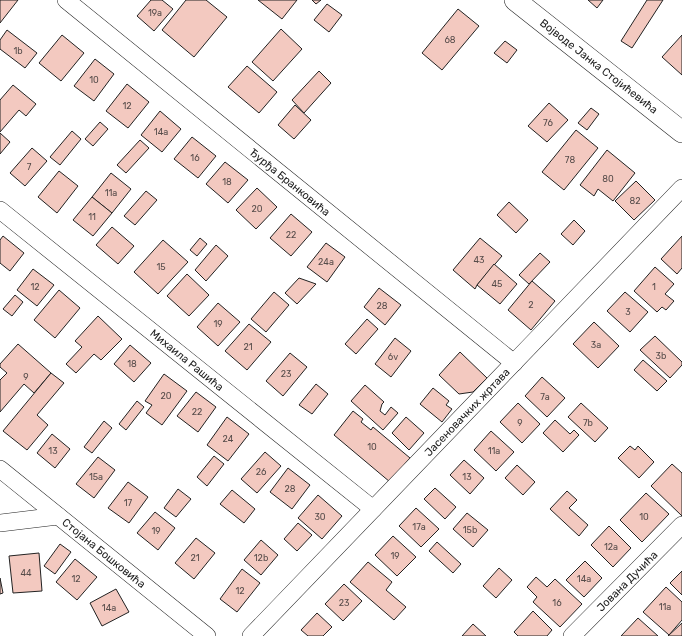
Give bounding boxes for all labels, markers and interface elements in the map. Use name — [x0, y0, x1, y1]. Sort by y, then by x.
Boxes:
house number: 19a — [148, 8, 162, 18]
street label: Војводе Јанка Стојићевића — [537, 16, 660, 117]
house number: 68 — [444, 35, 456, 45]
house number: 1b — [13, 46, 23, 56]
house number: 10 — [89, 75, 99, 85]
house number: 12 — [122, 101, 132, 111]
house number: 76 — [543, 118, 553, 128]
house number: 14a — [154, 127, 168, 137]
street label: Ђурђа Бранковића — [247, 146, 333, 219]
house number: 16 — [190, 153, 200, 163]
house number: 78 — [565, 155, 575, 165]
house number: 7 — [27, 162, 32, 172]
house number: 80 — [602, 174, 614, 184]
house number: 18 — [222, 177, 232, 187]
house number: 11a — [105, 188, 117, 198]
house number: 82 — [629, 196, 641, 206]
house number: 20 — [252, 204, 263, 214]
house number: 11 — [88, 212, 96, 222]
house number: 22 — [286, 230, 296, 240]
house number: 43 — [474, 255, 485, 265]
house number: 24a — [318, 257, 334, 267]
house number: 15 — [156, 262, 166, 272]
house number: 45 — [492, 279, 502, 289]
house number: 12 — [30, 282, 40, 292]
house number: 1 — [652, 282, 656, 292]
house number: 2 — [528, 300, 534, 310]
house number: 28 — [376, 301, 388, 311]
house number: 3 — [625, 307, 631, 317]
house number: 19 — [213, 319, 223, 329]
street label: Михаила Рашића — [147, 327, 226, 394]
house number: 3a — [591, 340, 601, 350]
house number: 21 — [243, 342, 253, 352]
house number: 3b — [656, 351, 666, 361]
house number: 6v — [388, 352, 398, 362]
house number: 18 — [127, 359, 137, 369]
street label: Јасеновачких жртава — [422, 366, 513, 459]
house number: 23 — [281, 369, 291, 379]
house number: 9 — [23, 372, 29, 382]
house number: 20 — [161, 391, 172, 401]
house number: 7a — [540, 392, 550, 402]
house number: 22 — [192, 407, 202, 417]
house number: 9 — [517, 418, 523, 428]
house number: 7b — [583, 418, 593, 428]
house number: 24 — [223, 434, 234, 444]
house number: 10 — [367, 442, 377, 452]
house number: 13 — [48, 446, 58, 456]
house number: 11a — [488, 446, 500, 456]
house number: 26 — [256, 467, 267, 477]
house number: 15a — [89, 472, 103, 482]
house number: 13 — [462, 472, 472, 482]
house number: 28 — [284, 484, 296, 494]
house number: 17 — [124, 498, 133, 508]
house number: 30 — [314, 512, 326, 522]
house number: 10 — [639, 512, 649, 522]
street label: Стојана Бошковића — [59, 516, 148, 591]
house number: 17a — [412, 522, 426, 532]
house number: 15b — [463, 525, 477, 535]
house number: 19 — [151, 526, 161, 536]
house number: 12a — [604, 542, 618, 552]
street label: Јована Дучића — [594, 548, 660, 614]
house number: 19 — [390, 551, 400, 561]
house number: 21 — [190, 553, 200, 563]
house number: 12b — [254, 553, 268, 563]
house number: 44 — [20, 568, 32, 578]
house number: 12 — [71, 574, 81, 584]
house number: 14a — [577, 574, 591, 584]
house number: 12 — [235, 586, 245, 596]
house number: 23 — [339, 598, 349, 608]
house number: 16 — [552, 598, 562, 608]
house number: 11a — [659, 602, 671, 612]
house number: 14a — [102, 603, 116, 613]

